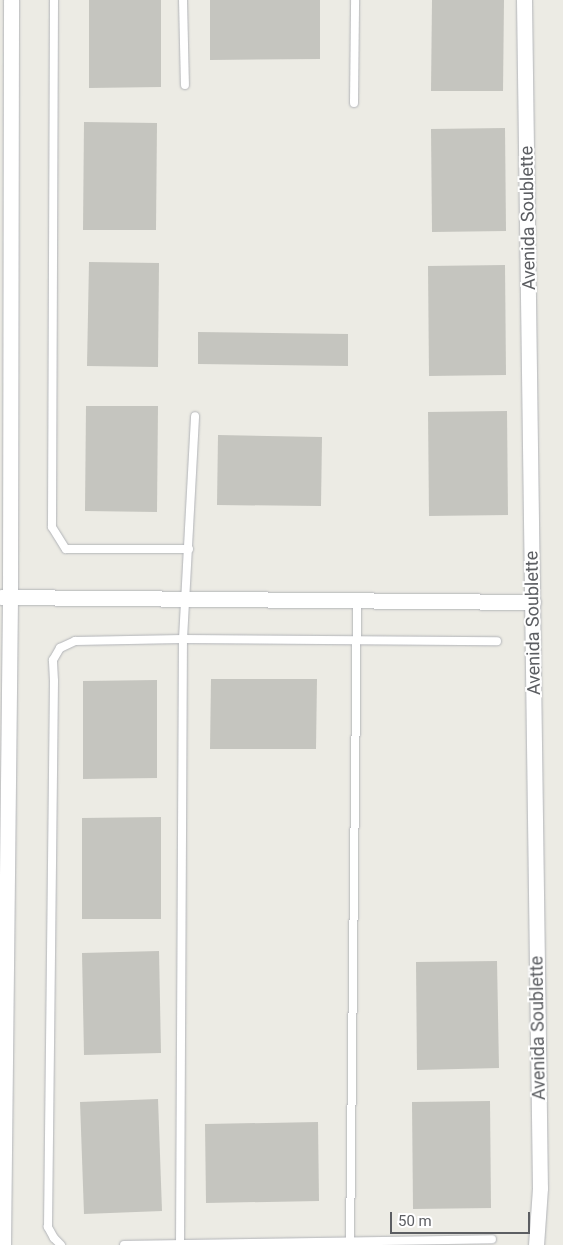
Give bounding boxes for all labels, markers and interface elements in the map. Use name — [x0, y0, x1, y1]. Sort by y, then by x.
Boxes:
street label: Avenida Soublette — [516, 146, 540, 290]
street label: Avenida Soublette — [521, 551, 545, 695]
street label: Avenida Soublette — [526, 956, 550, 1100]
scale bar — [393, 1202, 533, 1234]
text: 50 m — [398, 1212, 432, 1230]

